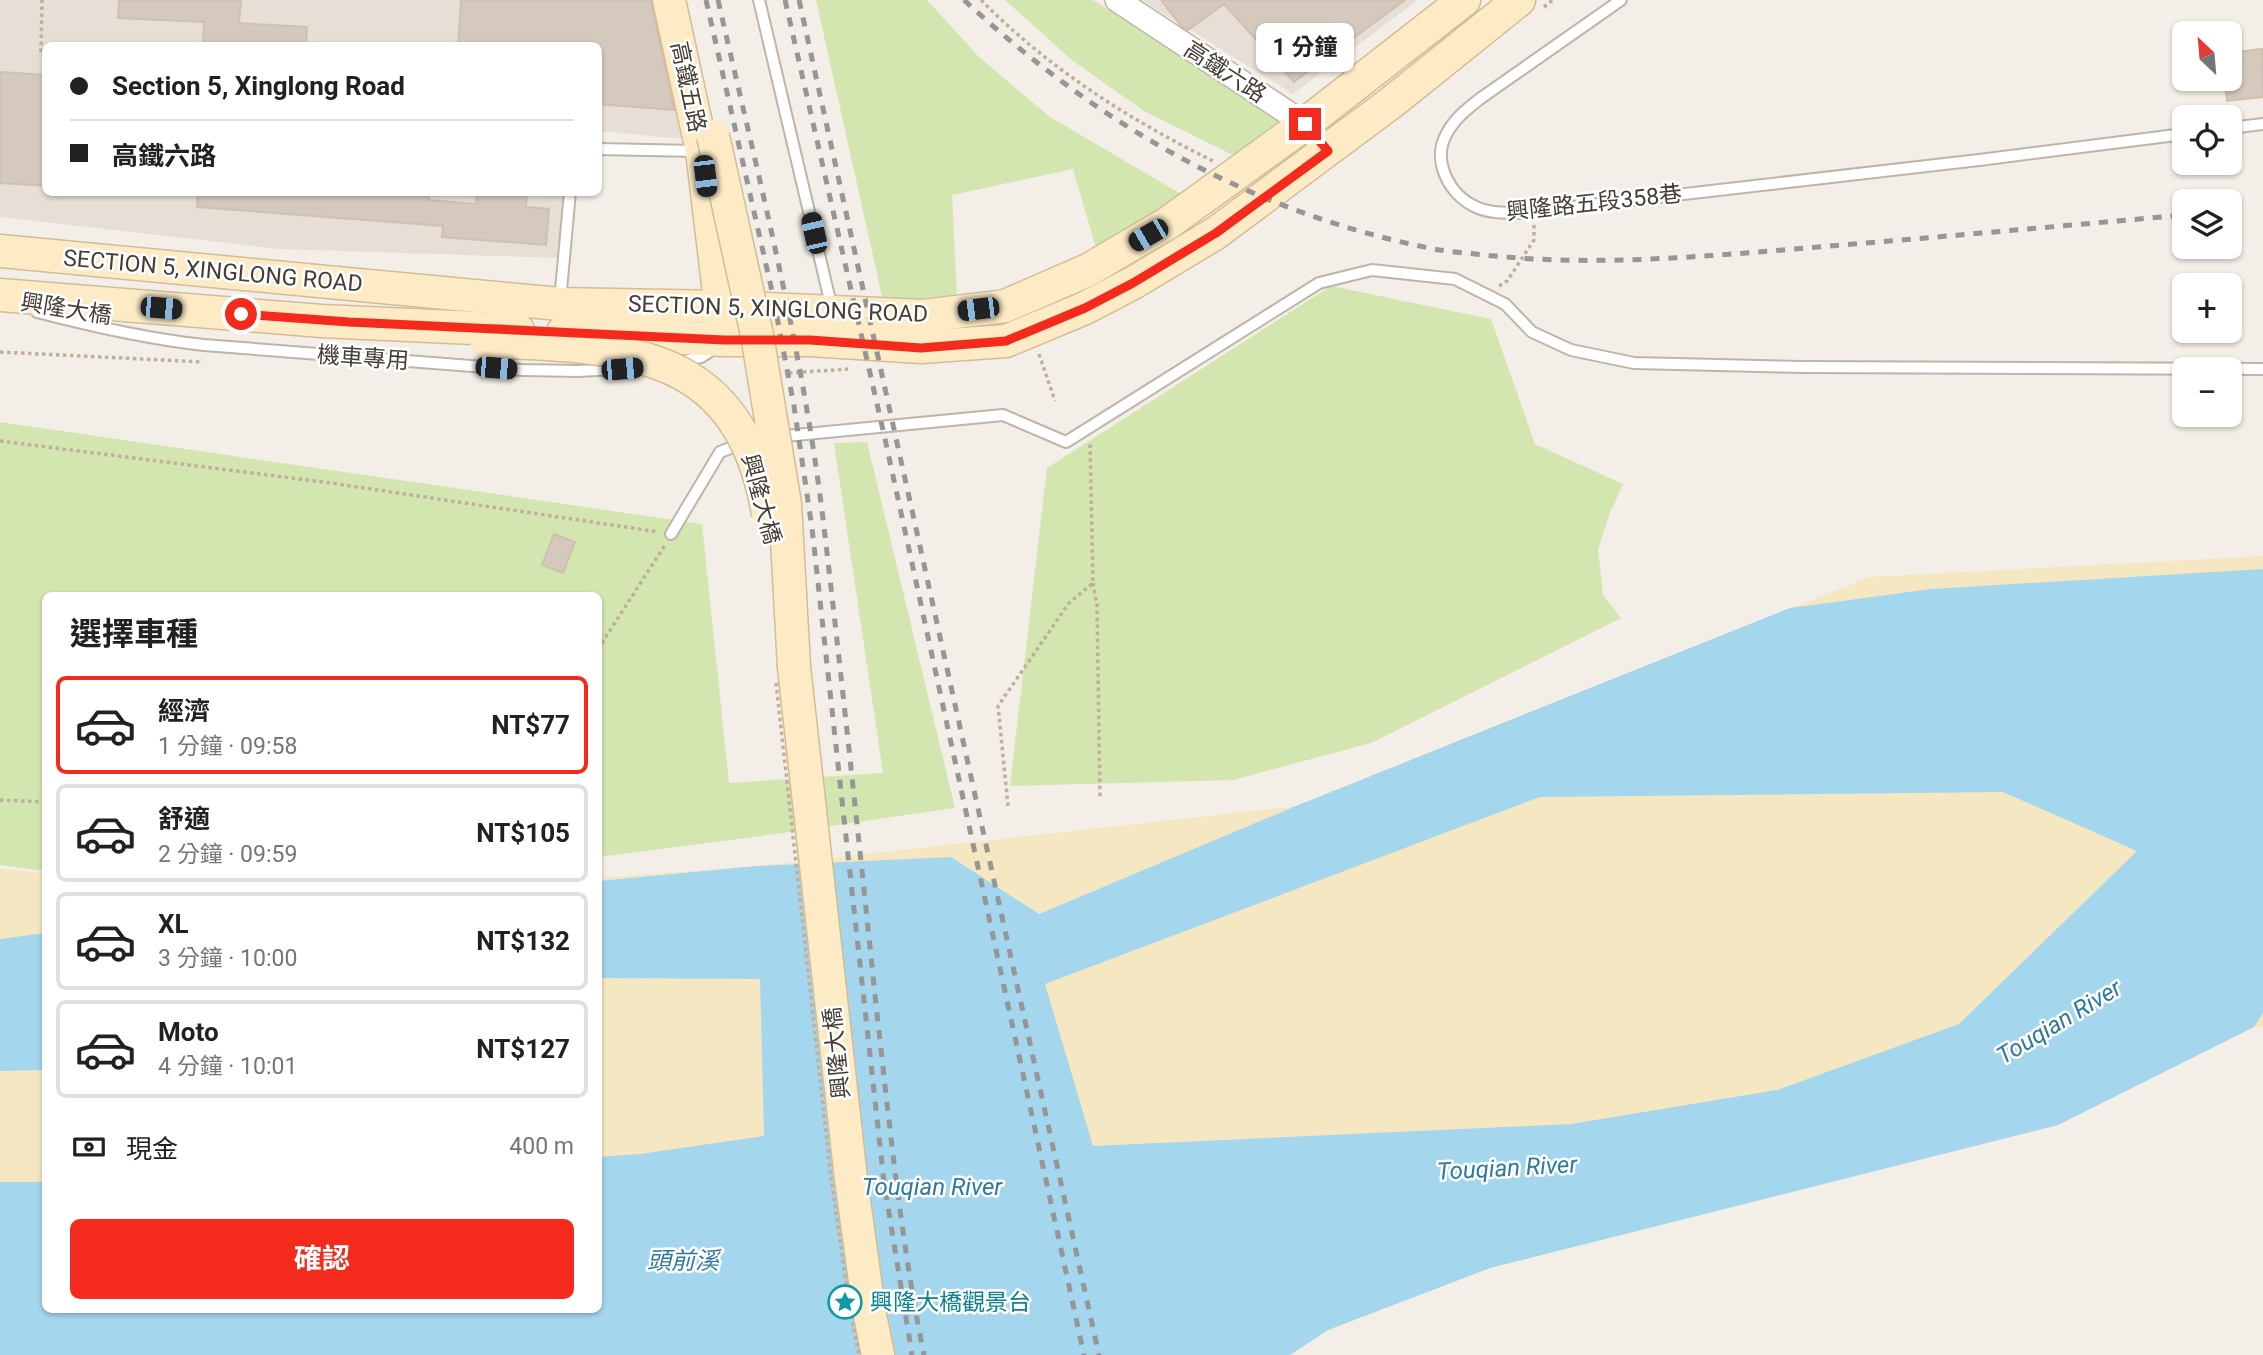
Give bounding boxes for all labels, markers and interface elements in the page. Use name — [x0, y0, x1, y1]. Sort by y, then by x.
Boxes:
north arrow — [2172, 21, 2242, 91]
map controls — [2172, 21, 2242, 427]
callout: 1 分鐘 — [1256, 23, 1354, 72]
text: 1 分鐘 — [1273, 34, 1337, 61]
street label: 高鐵六路 — [1179, 36, 1271, 108]
street label: 高鐵五路 — [665, 39, 711, 135]
text: Section 5, Xinglong Road — [112, 71, 405, 101]
button: locate — [2172, 105, 2242, 175]
route end — [1289, 108, 1321, 140]
text: 高鐵六路 — [112, 141, 216, 171]
car — [693, 154, 718, 198]
street label: 興隆路五段358巷 — [1505, 180, 1683, 226]
button: layers — [2172, 189, 2242, 259]
car — [800, 210, 829, 256]
car — [1125, 215, 1172, 255]
street label: SECTION 5, XINGLONG ROAD — [62, 244, 364, 298]
button: + — [2172, 273, 2242, 343]
street label: 興隆大橋 — [18, 288, 114, 330]
street label: SECTION 5, XINGLONG ROAD — [627, 290, 929, 328]
car — [140, 296, 183, 320]
car — [956, 296, 1001, 322]
route start — [225, 298, 257, 330]
street label: 機車專用 — [316, 341, 410, 375]
car — [475, 356, 518, 380]
car — [601, 357, 644, 381]
button: − — [2172, 357, 2242, 427]
street label: 興隆大橋 — [736, 451, 786, 547]
text: 選擇車種 — [70, 615, 198, 653]
icon: car — [74, 694, 137, 757]
text: 經濟 — [158, 696, 210, 726]
text: NT$77 — [491, 710, 570, 740]
text: 1 分鐘 · 09:58 — [158, 733, 297, 760]
icon: car — [74, 802, 137, 865]
text: 舒適 — [158, 804, 210, 834]
text: NT$105 — [476, 818, 570, 848]
text: 2 分鐘 · 09:59 — [158, 841, 297, 868]
text: XL — [158, 909, 189, 939]
icon: car — [74, 910, 137, 973]
text: NT$132 — [476, 926, 570, 956]
text: 3 分鐘 · 10:00 — [158, 945, 297, 972]
water label: Touqian River — [1992, 973, 2127, 1070]
street label: 興隆大橋 — [819, 1006, 855, 1100]
text: Moto — [158, 1017, 219, 1047]
icon: car — [74, 1018, 137, 1081]
text: NT$127 — [476, 1034, 570, 1064]
text: 4 分鐘 · 10:01 — [158, 1053, 297, 1080]
icon: cash — [70, 1128, 108, 1166]
text: 400 m — [509, 1133, 574, 1160]
text: 現金 — [126, 1134, 178, 1164]
water label: Touqian River — [1436, 1150, 1579, 1186]
water label: Touqian River — [862, 1173, 1003, 1201]
button: 確認 — [70, 1219, 574, 1299]
water label: 頭前溪 — [647, 1247, 722, 1275]
place icon: 興隆大橋觀景台 — [826, 1283, 864, 1321]
place label: 興隆大橋觀景台 — [870, 1289, 1031, 1316]

